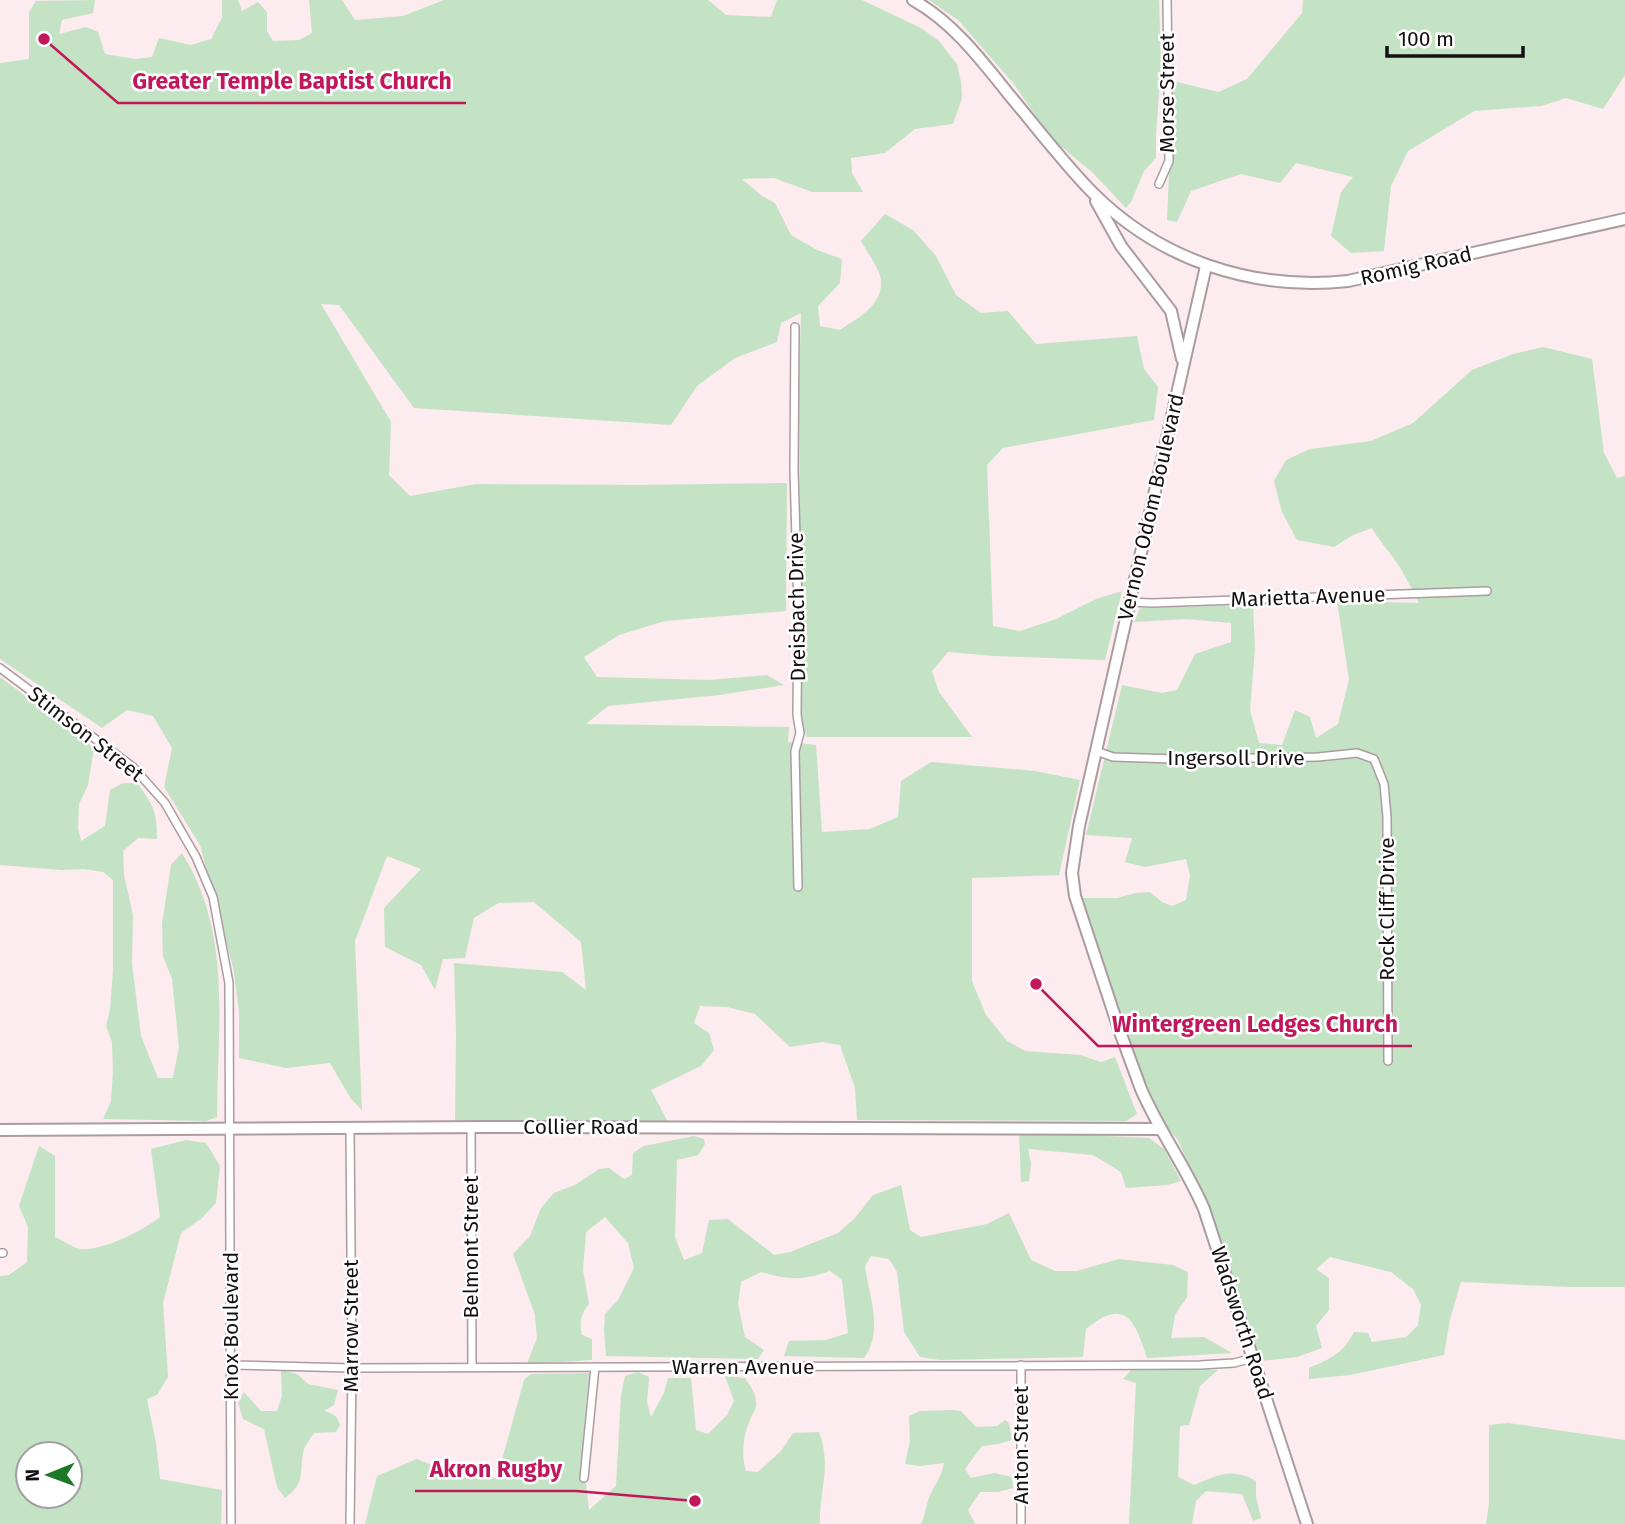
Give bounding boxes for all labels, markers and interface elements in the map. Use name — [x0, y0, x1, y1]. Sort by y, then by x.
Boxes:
scale bar — [1387, 14, 1524, 58]
text: 100 m — [1398, 26, 1454, 52]
street label: Morse Street — [1154, 32, 1180, 153]
callout: Greater Temple Baptist Church — [118, 59, 466, 103]
text: Greater Temple Baptist Church — [132, 67, 452, 95]
street label: Romig Road — [1358, 241, 1474, 291]
street label: Vernon Odom Boulevard — [1112, 391, 1190, 623]
street label: Dreisbach Drive — [783, 532, 811, 682]
street label: Marietta Avenue — [1230, 581, 1386, 613]
street label: Stimson Street — [23, 681, 149, 788]
street label: Ingersoll Drive — [1167, 745, 1305, 771]
street label: Rock Cliff Drive — [1374, 837, 1400, 981]
callout: Wintergreen Ledges Church — [1098, 1002, 1412, 1046]
text: Wintergreen Ledges Church — [1112, 1010, 1398, 1038]
street label: Collier Road — [523, 1114, 639, 1140]
street label: Belmont Street — [458, 1175, 484, 1319]
street label: Wadsworth Road — [1205, 1243, 1279, 1403]
street label: Knox Boulevard — [218, 1252, 244, 1400]
street label: Marrow Street — [338, 1259, 364, 1393]
street label: Warren Avenue — [672, 1354, 814, 1380]
street label: Anton Street — [1008, 1385, 1034, 1504]
north arrow — [14, 1440, 84, 1510]
callout: Akron Rugby — [415, 1447, 576, 1491]
text: Akron Rugby — [429, 1455, 563, 1483]
text: N — [21, 1469, 44, 1482]

